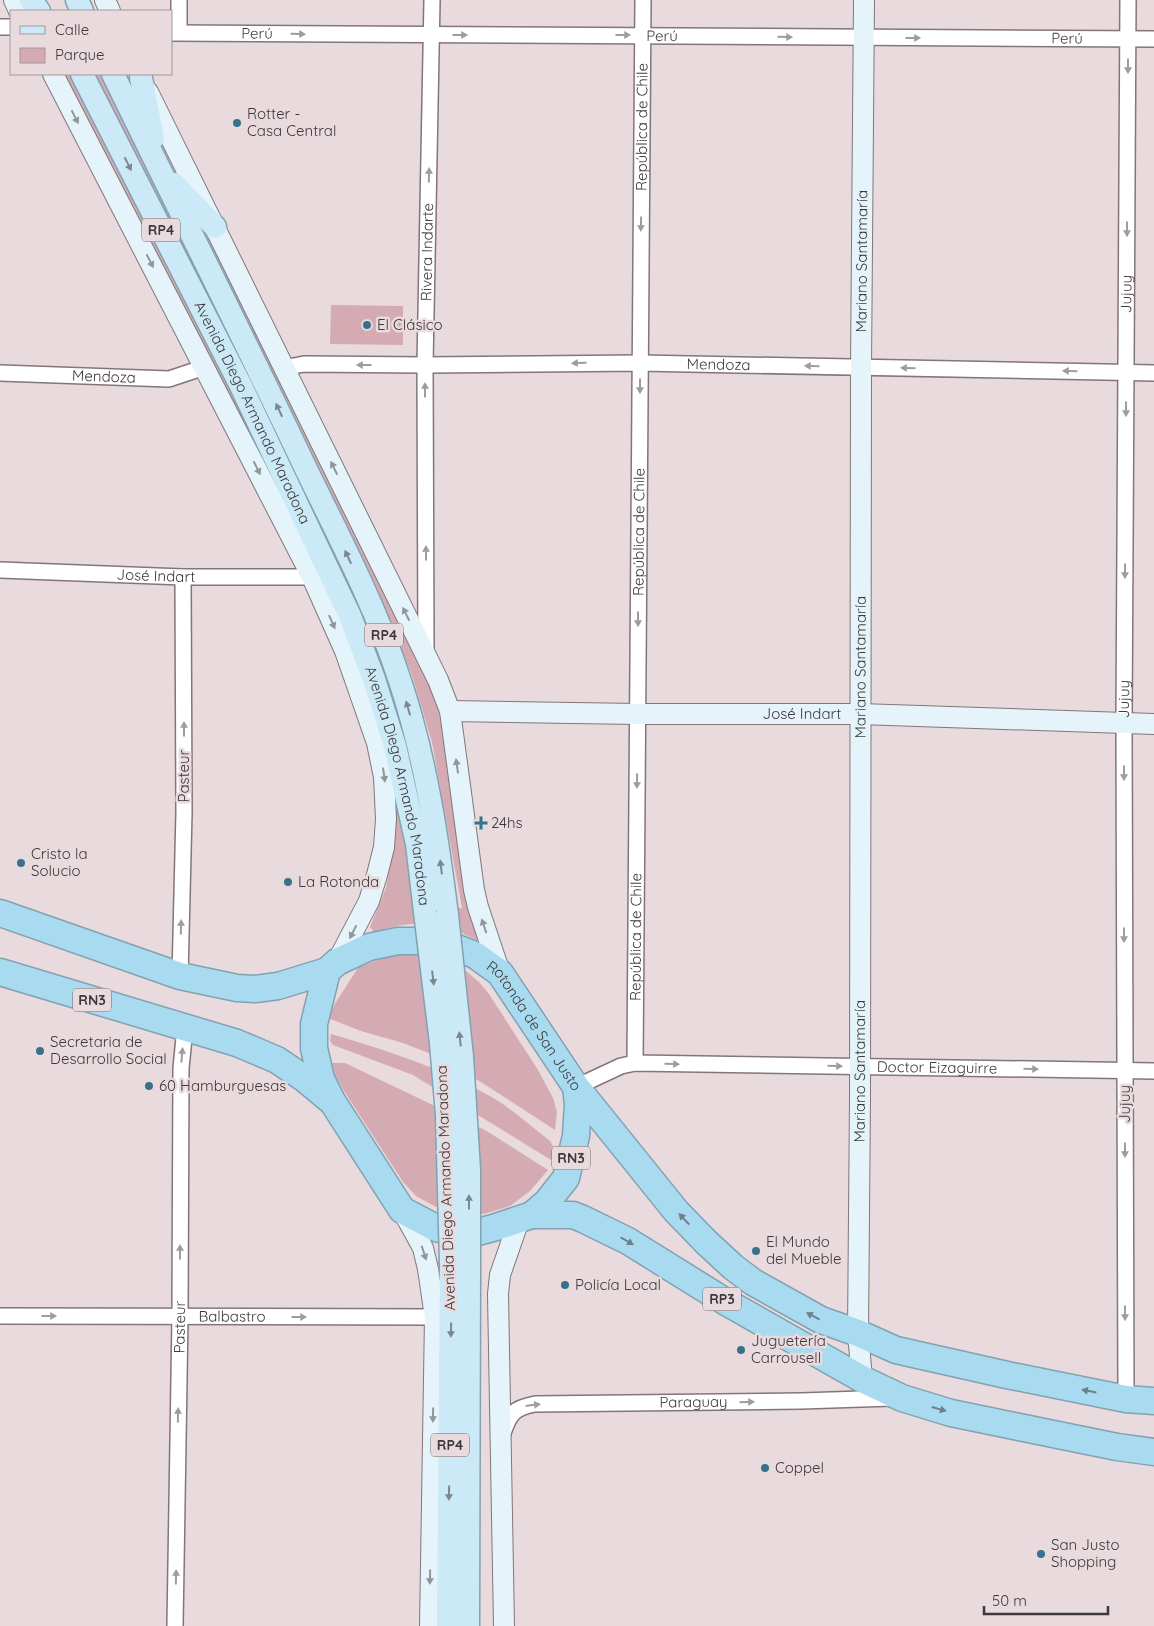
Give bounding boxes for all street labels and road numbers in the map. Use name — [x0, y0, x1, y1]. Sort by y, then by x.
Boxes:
street label: Perú — [241, 23, 273, 43]
street label: Perú — [646, 26, 678, 45]
street label: Perú — [1051, 28, 1083, 48]
street label: República de Chile — [632, 63, 652, 191]
street label: Mariano Santamaría — [851, 190, 871, 333]
street label: Rivera Indarte — [416, 203, 437, 301]
road number: RP4 — [142, 218, 180, 242]
street label: Jujuy — [1116, 275, 1135, 313]
street label: Avenida Diego Armando Maradona — [190, 298, 315, 527]
street label: Mendoza — [686, 354, 751, 374]
street label: Mendoza — [72, 366, 136, 387]
street label: República de Chile — [629, 468, 648, 596]
street label: José Indart — [116, 564, 195, 586]
street label: Mariano Santamaría — [850, 596, 870, 739]
road number: RP4 — [365, 624, 403, 646]
street label: Avenida Diego Armando Maradona — [361, 663, 434, 907]
street label: Jujuy — [1114, 680, 1133, 718]
street label: José Indart — [763, 704, 841, 723]
street label: Pasteur — [174, 749, 193, 802]
street label: República de Chile — [625, 873, 645, 1001]
street label: Rotonda de San Justo — [483, 956, 586, 1094]
road number: RN3 — [73, 988, 111, 1012]
street label: Mariano Santamaría — [850, 1000, 869, 1143]
street label: Doctor Eizaguirre — [877, 1057, 997, 1078]
street label: Avenida Diego Armando Maradona — [432, 1065, 459, 1311]
street label: Jujuy — [1115, 1085, 1134, 1123]
road number: RN3 — [552, 1146, 590, 1170]
road number: RP3 — [703, 1288, 741, 1310]
street label: Pasteur — [169, 1300, 189, 1354]
street label: Balbastro — [198, 1306, 266, 1326]
street label: Paraguay — [659, 1392, 728, 1412]
road number: RP4 — [431, 1434, 469, 1456]

